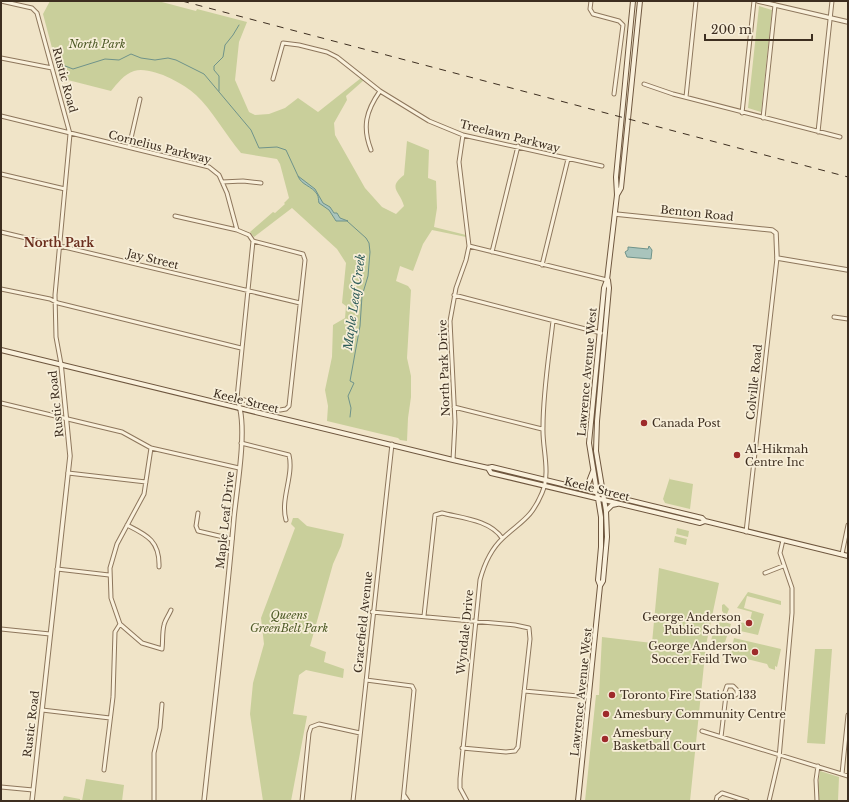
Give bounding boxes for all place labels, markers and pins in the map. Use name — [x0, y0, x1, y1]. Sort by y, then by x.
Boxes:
place label: Canada Post — [652, 416, 722, 430]
marker: Canada Post — [639, 418, 649, 428]
place label: Al-Hikmah Centre Inc — [744, 442, 809, 469]
marker: Al-Hikmah Centre Inc — [732, 450, 742, 460]
place label: George Anderson Public School — [642, 610, 741, 637]
marker: George Anderson Public School — [744, 618, 754, 628]
place label: George Anderson Soccer Feild Two — [648, 639, 747, 666]
marker: George Anderson Soccer Feild Two — [750, 647, 760, 657]
place label: Toronto Fire Station 133 — [620, 688, 757, 702]
marker: Toronto Fire Station 133 — [607, 690, 617, 700]
place label: Amesbury Community Centre — [613, 707, 786, 721]
marker: Amesbury Community Centre — [601, 709, 611, 719]
place label: Amesbury Basketball Court — [612, 726, 707, 753]
marker: Amesbury Basketball Court — [600, 734, 610, 744]

